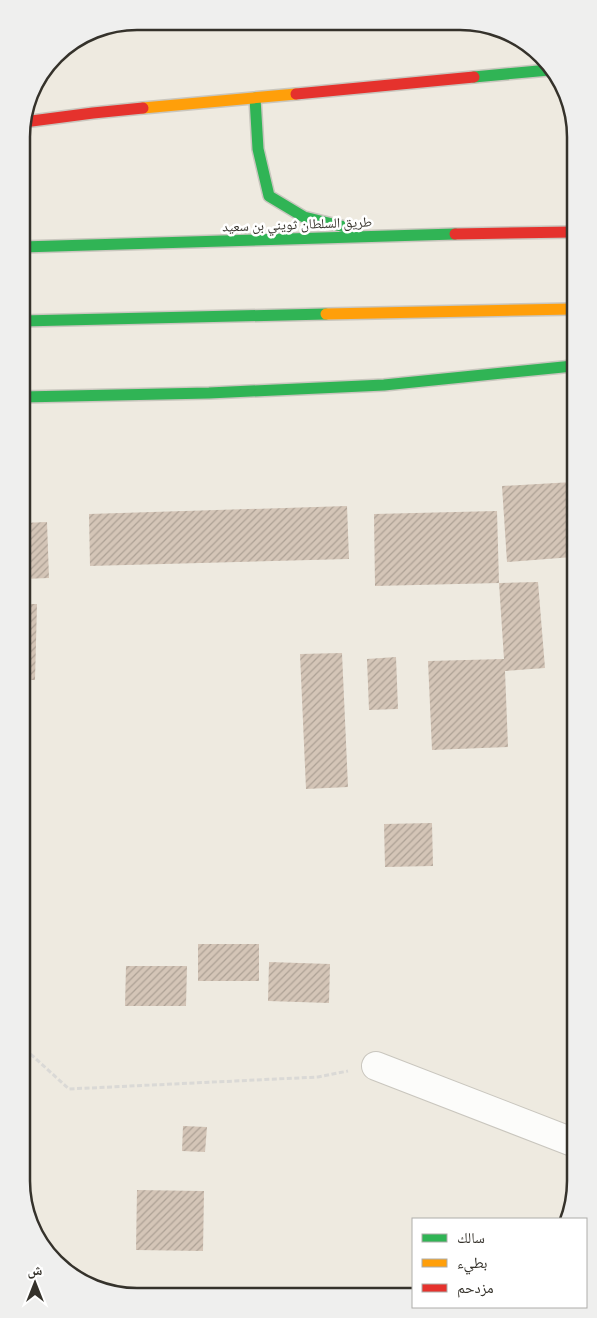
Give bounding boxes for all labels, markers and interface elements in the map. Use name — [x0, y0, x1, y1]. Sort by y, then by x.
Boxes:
street label: طريق السلطان ثويني بن سعيد — [222, 212, 372, 238]
legend — [412, 1218, 587, 1308]
text: سالك — [457, 1228, 485, 1247]
text: بطيء — [457, 1253, 487, 1275]
north arrow — [10, 1258, 60, 1308]
text: ش — [28, 1261, 43, 1279]
text: مزدحم — [457, 1278, 494, 1298]

